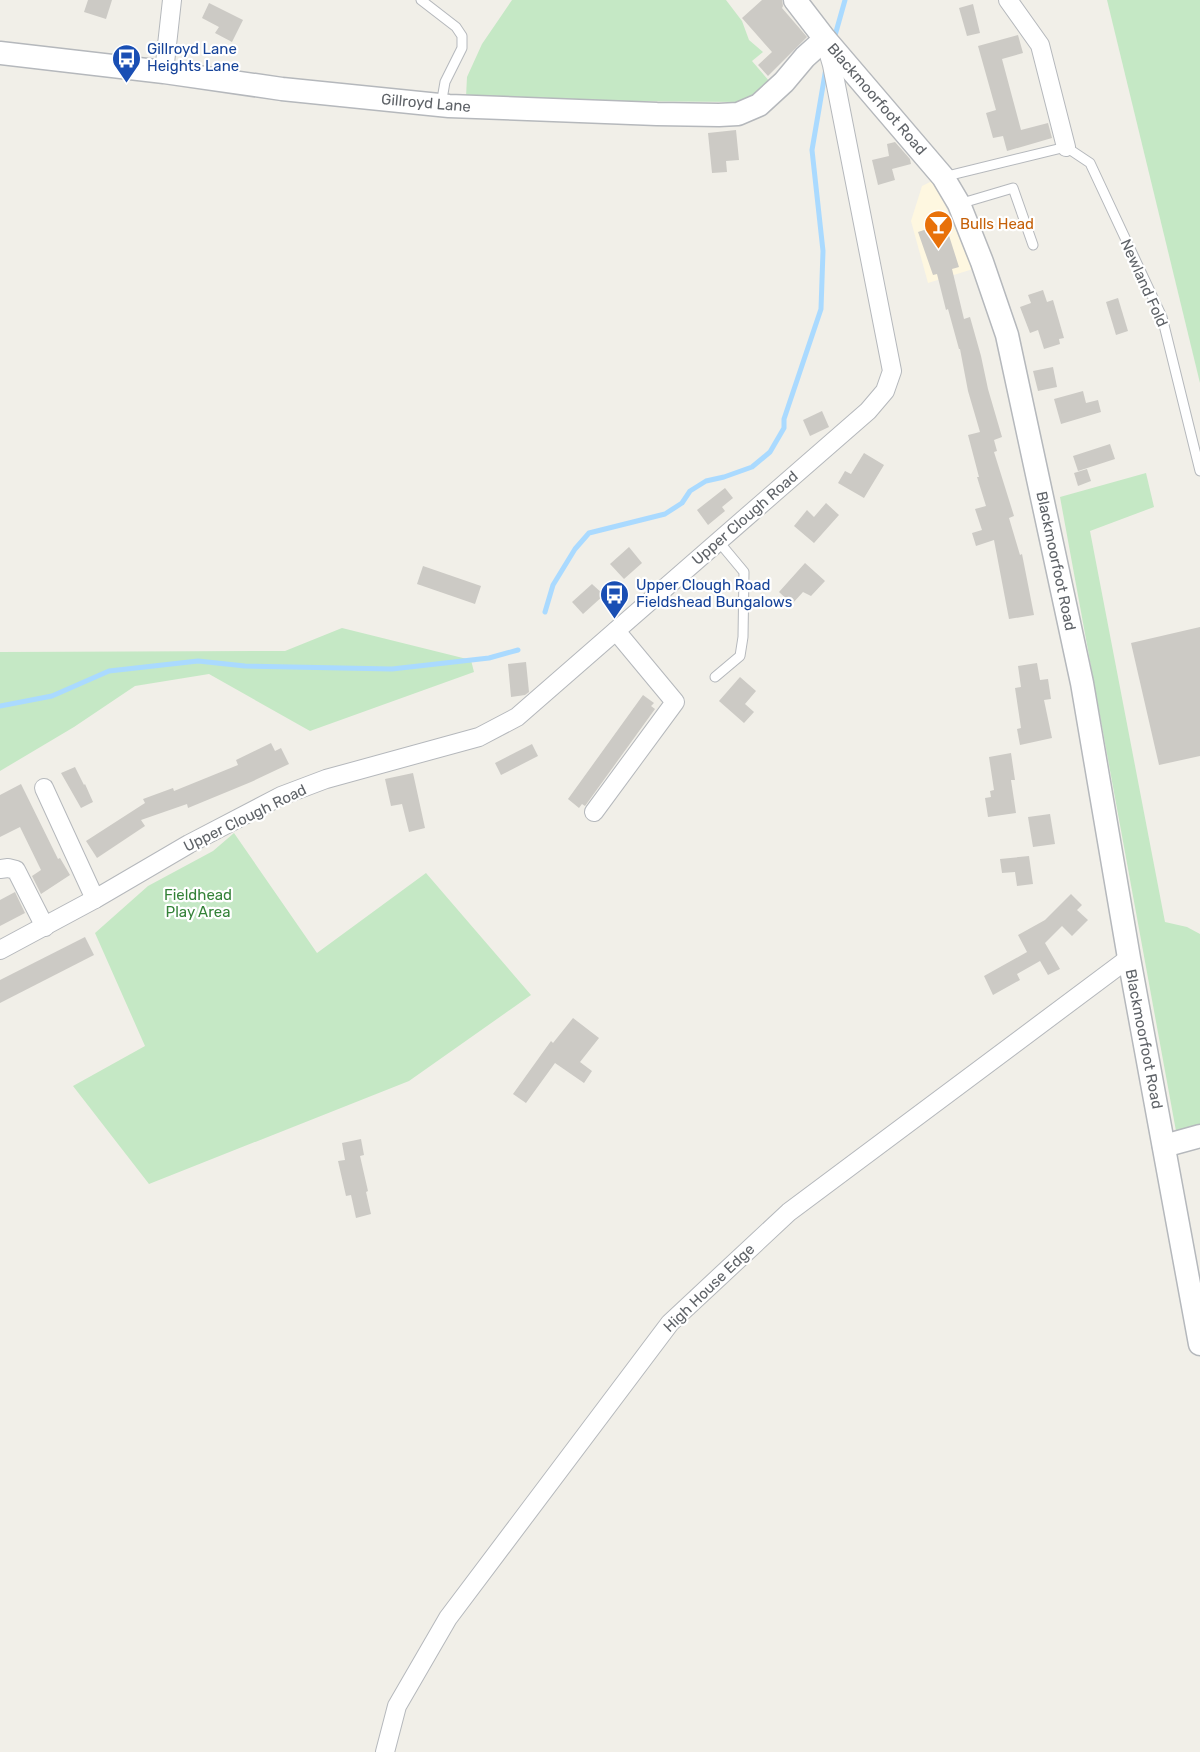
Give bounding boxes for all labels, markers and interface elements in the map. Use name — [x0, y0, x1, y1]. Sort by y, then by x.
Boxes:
street label: Blackmoorfoot Road — [824, 39, 930, 159]
place label: Gillroyd Lane Heights Lane — [147, 40, 239, 75]
bus stop icon: Gillroyd Lane Heights Lane — [110, 42, 142, 84]
street label: Gillroyd Lane — [380, 90, 472, 116]
bar icon: Bulls Head — [923, 208, 955, 250]
place label: Bulls Head — [960, 215, 1034, 233]
street label: Newland Fold — [1117, 236, 1171, 330]
street label: Upper Clough Road — [688, 467, 802, 569]
street label: Blackmoorfoot Road — [1032, 490, 1080, 632]
place label: Upper Clough Road Fieldshead Bungalows — [636, 576, 793, 611]
bus stop icon: Upper Clough Road Fieldshead Bungalows — [599, 578, 631, 620]
street label: Upper Clough Road — [181, 780, 309, 856]
park label: Fieldhead Play Area — [164, 886, 232, 921]
street label: Blackmoorfoot Road — [1122, 968, 1166, 1110]
street label: High House Edge — [660, 1240, 758, 1336]

